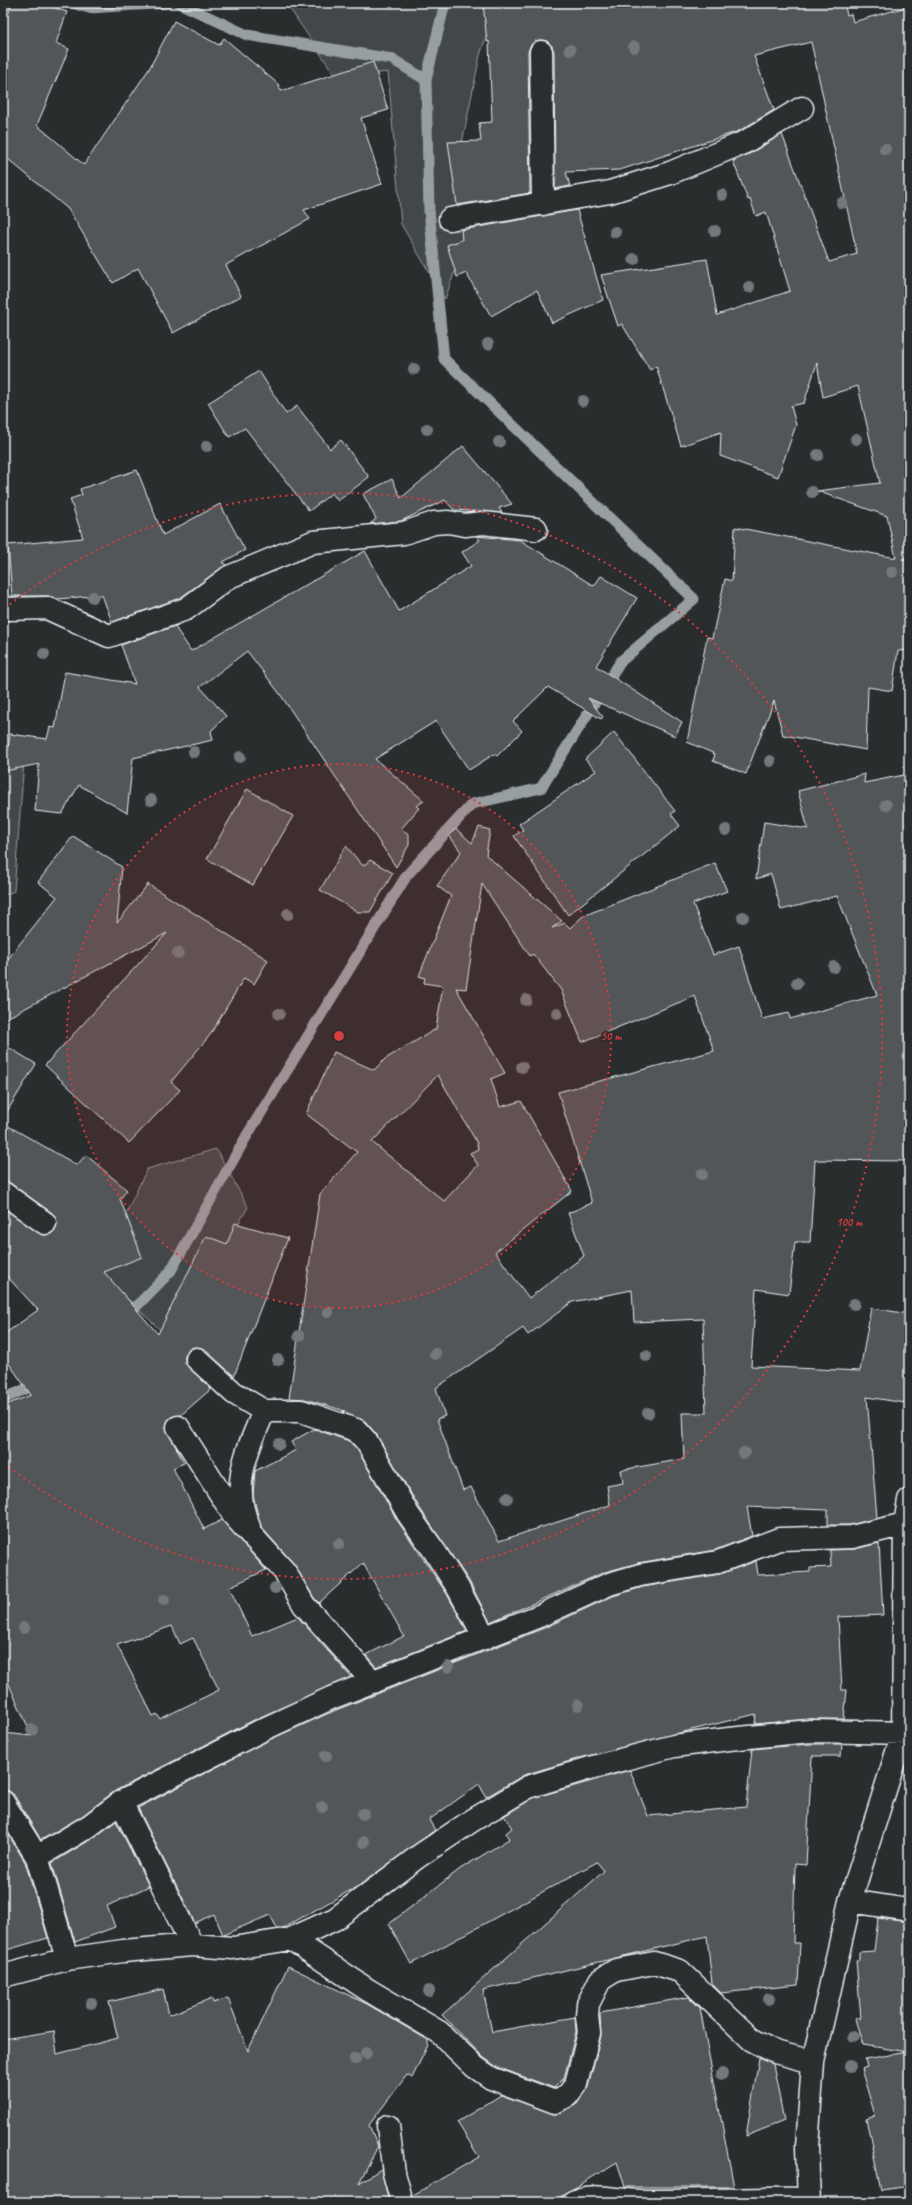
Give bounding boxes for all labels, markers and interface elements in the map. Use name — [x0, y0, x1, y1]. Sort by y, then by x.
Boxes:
text: 50 m — [601, 1028, 622, 1044]
centre of rings — [332, 1029, 346, 1043]
text: 100 m — [836, 1214, 863, 1230]

